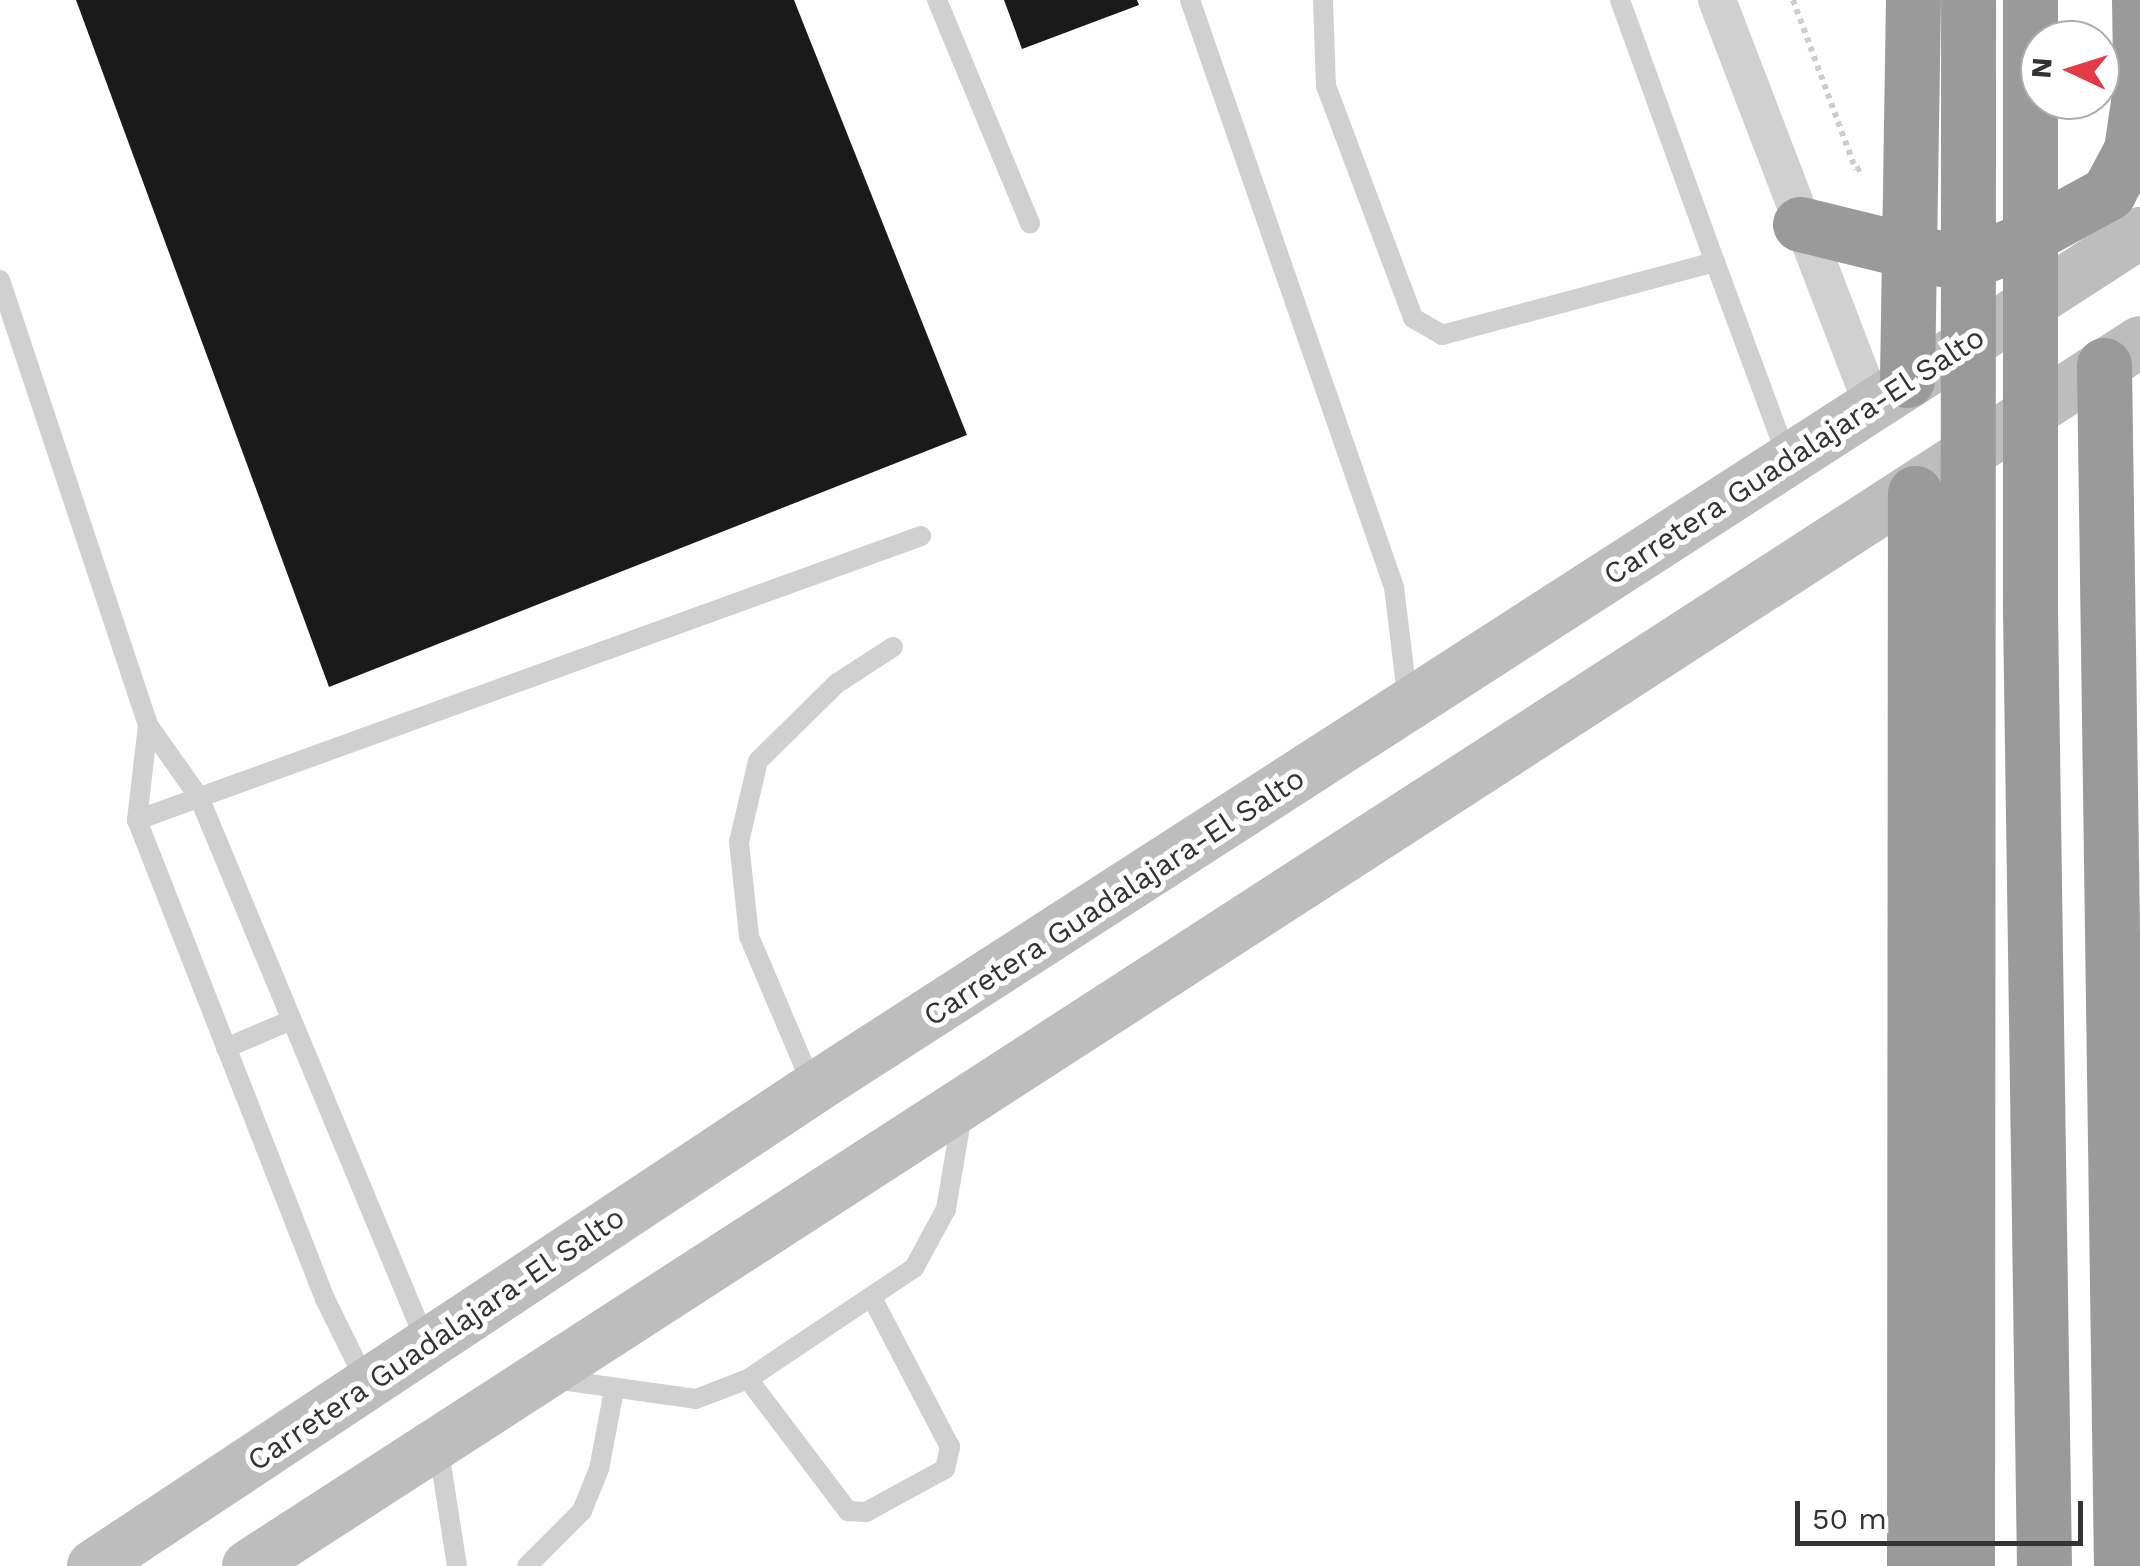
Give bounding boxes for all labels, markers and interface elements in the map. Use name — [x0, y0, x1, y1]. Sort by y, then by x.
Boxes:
north arrow — [2020, 20, 2120, 120]
text: N — [2024, 57, 2059, 80]
street label: Carretera Guadalajara-El Salto — [1596, 319, 1992, 593]
street label: Carretera Guadalajara-El Salto — [916, 760, 1312, 1034]
street label: Carretera Guadalajara-El Salto — [240, 1199, 632, 1479]
scale bar — [1800, 1481, 2088, 1543]
text: 50 m — [1812, 1501, 1887, 1536]

